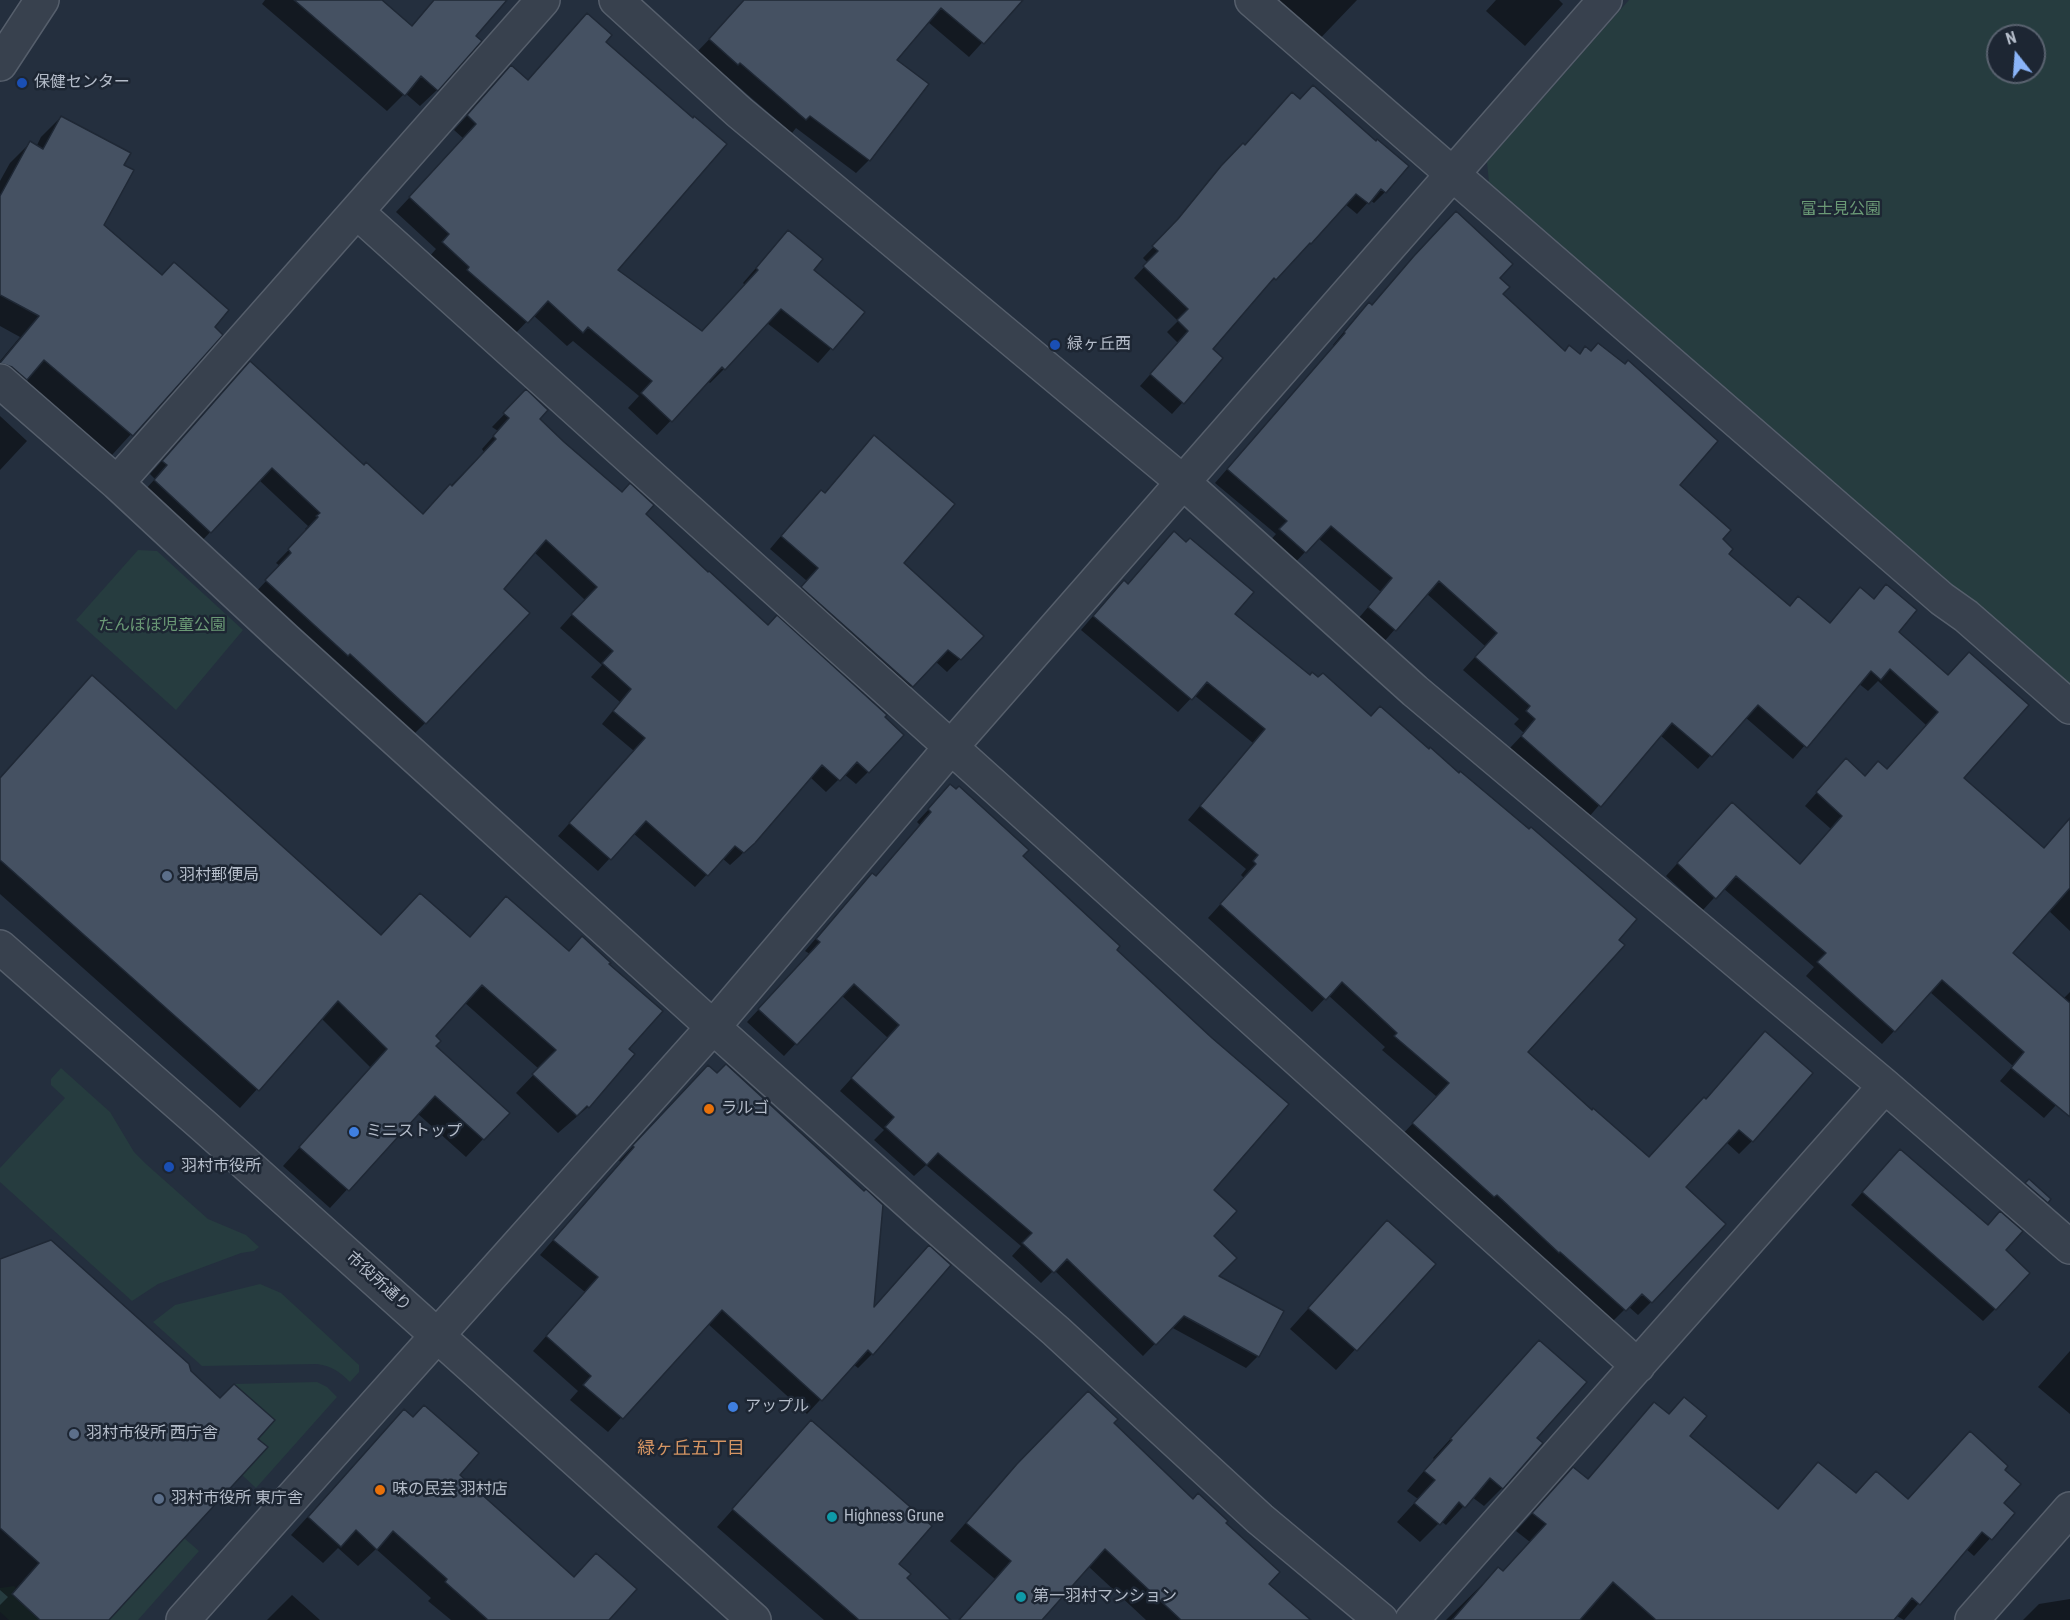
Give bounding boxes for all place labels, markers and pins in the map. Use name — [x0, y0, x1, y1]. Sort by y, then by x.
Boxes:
place label: 保健センター — [34, 73, 130, 93]
marker: 保健センター — [15, 76, 29, 90]
place label: 緑ヶ丘西 — [1067, 335, 1131, 355]
marker: 緑ヶ丘西 — [1048, 338, 1062, 352]
place label: 羽村郵便局 — [179, 866, 259, 886]
marker: 羽村郵便局 — [160, 869, 174, 883]
place label: ラルゴ — [721, 1099, 769, 1119]
marker: ラルゴ — [702, 1102, 716, 1116]
place label: ミニストップ — [366, 1122, 462, 1142]
marker: ミニストップ — [347, 1125, 361, 1139]
place label: 羽村市役所 — [181, 1157, 261, 1177]
marker: 羽村市役所 — [162, 1160, 176, 1174]
place label: アップル — [745, 1397, 809, 1417]
marker: アップル — [726, 1400, 740, 1414]
place label: 羽村市役所 西庁舎 — [86, 1424, 218, 1444]
marker: 羽村市役所 西庁舎 — [67, 1427, 81, 1441]
place label: 味の民芸 羽村店 — [392, 1480, 508, 1500]
marker: 味の民芸 羽村店 — [373, 1483, 387, 1497]
place label: 羽村市役所 東庁舎 — [171, 1489, 303, 1509]
marker: 羽村市役所 東庁舎 — [152, 1492, 166, 1506]
place label: Highness Grune — [844, 1507, 944, 1527]
marker: Highness Grune — [825, 1510, 839, 1524]
place label: 第一羽村マンション — [1033, 1587, 1177, 1607]
marker: 第一羽村マンション — [1014, 1590, 1028, 1604]

